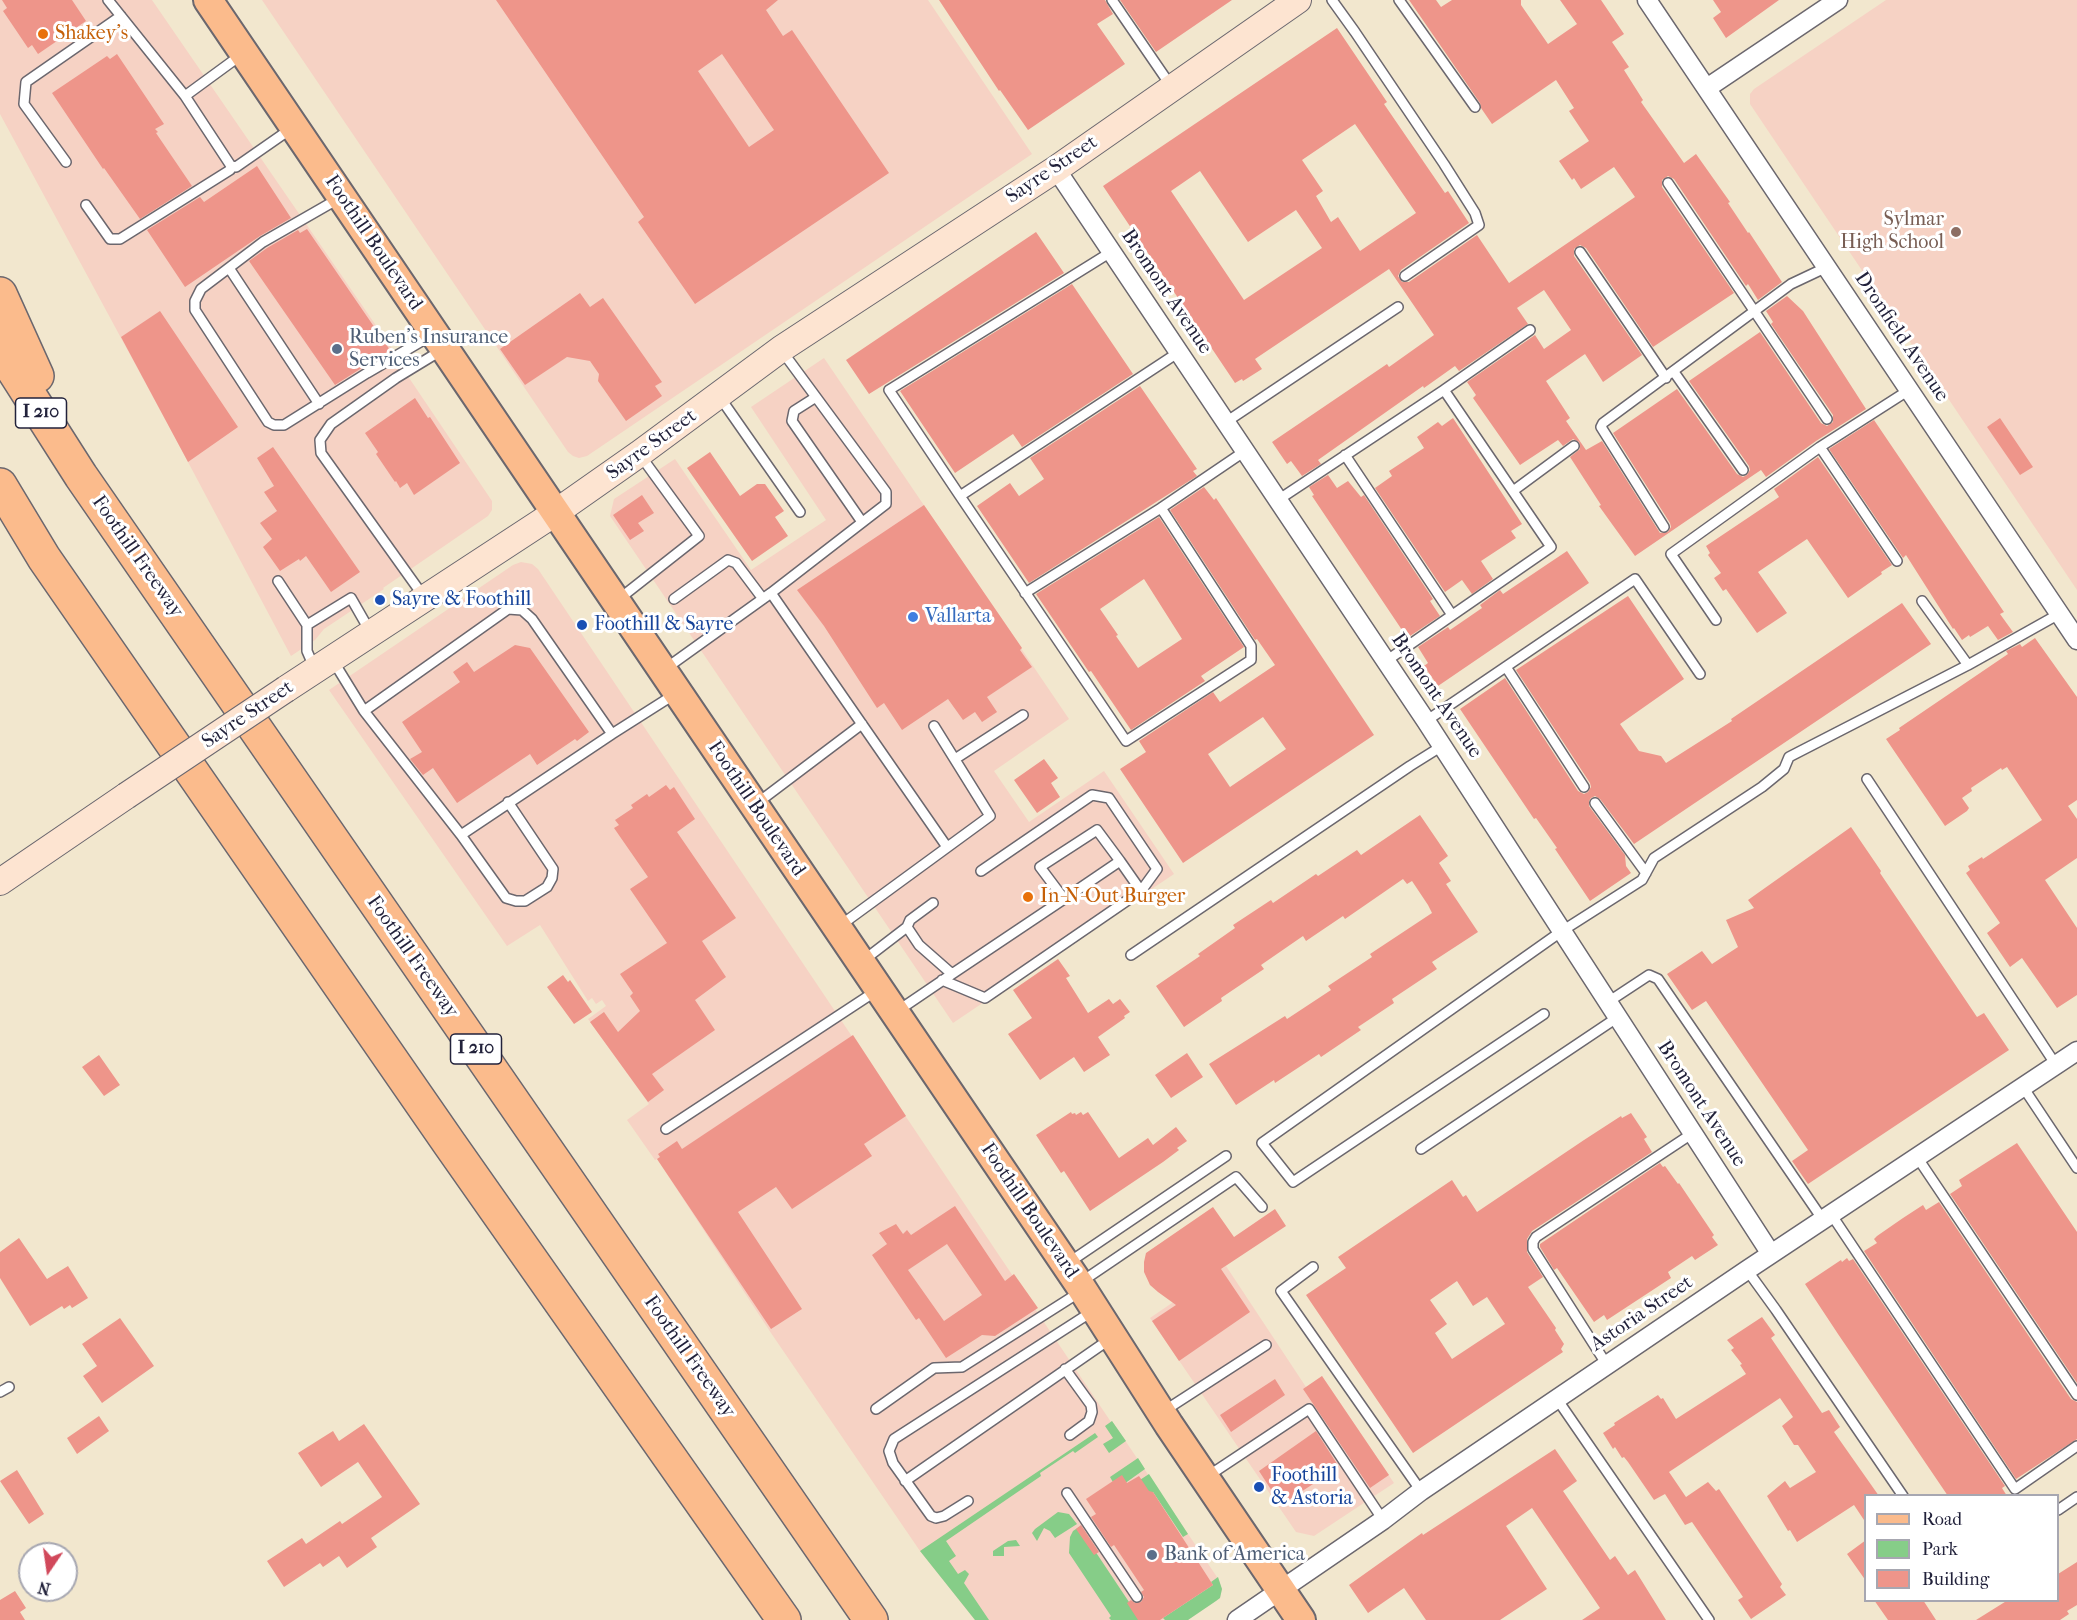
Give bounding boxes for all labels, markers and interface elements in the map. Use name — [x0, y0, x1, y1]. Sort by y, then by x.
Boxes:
place label: Shakey's — [55, 22, 128, 46]
marker: Shakey's — [36, 27, 50, 41]
street label: Sayre Street — [1002, 131, 1102, 209]
street label: Foothill Boulevard — [319, 171, 427, 315]
place label: Sylmar High School — [1840, 208, 1944, 255]
street label: Bromont Avenue — [1115, 225, 1217, 359]
marker: Sylmar High School — [1949, 225, 1963, 239]
street label: Dronfield Avenue — [1849, 268, 1953, 406]
place label: Ruben's Insurance Services — [349, 326, 508, 373]
marker: Ruben's Insurance Services — [330, 342, 344, 356]
road number: I 210 — [15, 398, 66, 428]
street label: Sayre Street — [602, 404, 702, 486]
street label: Foothill Freeway — [86, 491, 188, 623]
place label: Sayre & Foothill — [392, 588, 531, 612]
marker: Sayre & Foothill — [373, 593, 387, 607]
place label: Vallarta — [925, 605, 991, 629]
marker: Vallarta — [906, 610, 920, 624]
place label: Foothill & Sayre — [594, 613, 733, 637]
marker: Foothill & Sayre — [575, 618, 589, 632]
street label: Bromont Avenue — [1385, 629, 1487, 763]
street label: Sayre Street — [198, 676, 298, 754]
street label: Foothill Boulevard — [702, 737, 810, 881]
place label: In-N-Out Burger — [1040, 885, 1185, 909]
marker: In-N-Out Burger — [1021, 890, 1035, 904]
street label: Foothill Freeway — [361, 891, 463, 1023]
road number: I 210 — [450, 1034, 502, 1064]
street label: Bromont Avenue — [1651, 1036, 1751, 1172]
street label: Foothill Boulevard — [975, 1139, 1083, 1283]
street label: Astoria Street — [1586, 1271, 1698, 1357]
street label: Foothill Freeway — [638, 1291, 740, 1423]
place label: Foothill & Astoria — [1271, 1464, 1353, 1511]
marker: Foothill & Astoria — [1252, 1480, 1266, 1494]
legend — [1864, 1494, 2059, 1602]
text: Road — [1922, 1509, 1962, 1530]
text: Park — [1922, 1539, 1958, 1560]
north arrow — [18, 1542, 78, 1602]
place label: Bank of America — [1164, 1543, 1305, 1567]
marker: Bank of America — [1145, 1548, 1159, 1562]
text: Building — [1922, 1569, 1989, 1590]
text: N — [36, 1577, 52, 1599]

